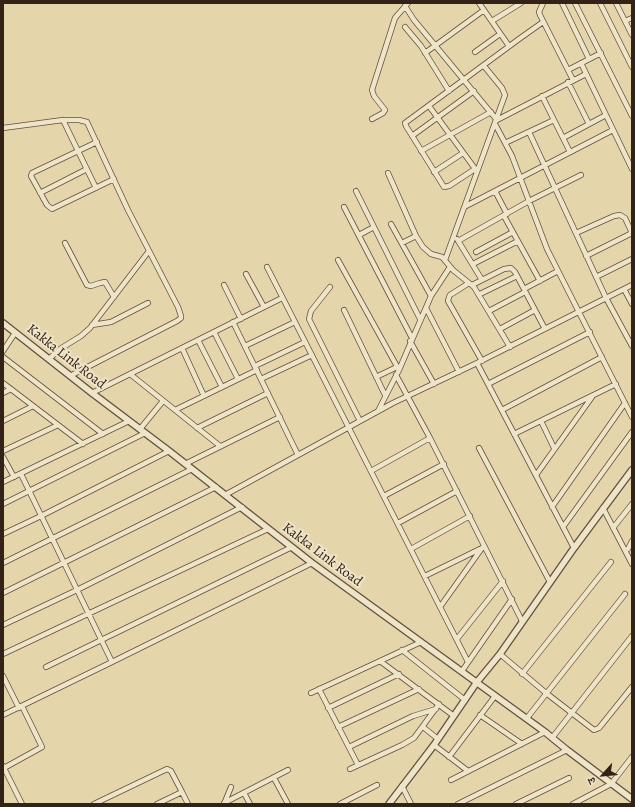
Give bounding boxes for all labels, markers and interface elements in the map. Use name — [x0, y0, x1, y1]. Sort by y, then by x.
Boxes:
street label: Kakka Link Road — [23, 321, 109, 393]
street label: Kakka Link Road — [279, 519, 365, 591]
north arrow — [583, 755, 623, 795]
text: उ — [584, 775, 600, 787]

